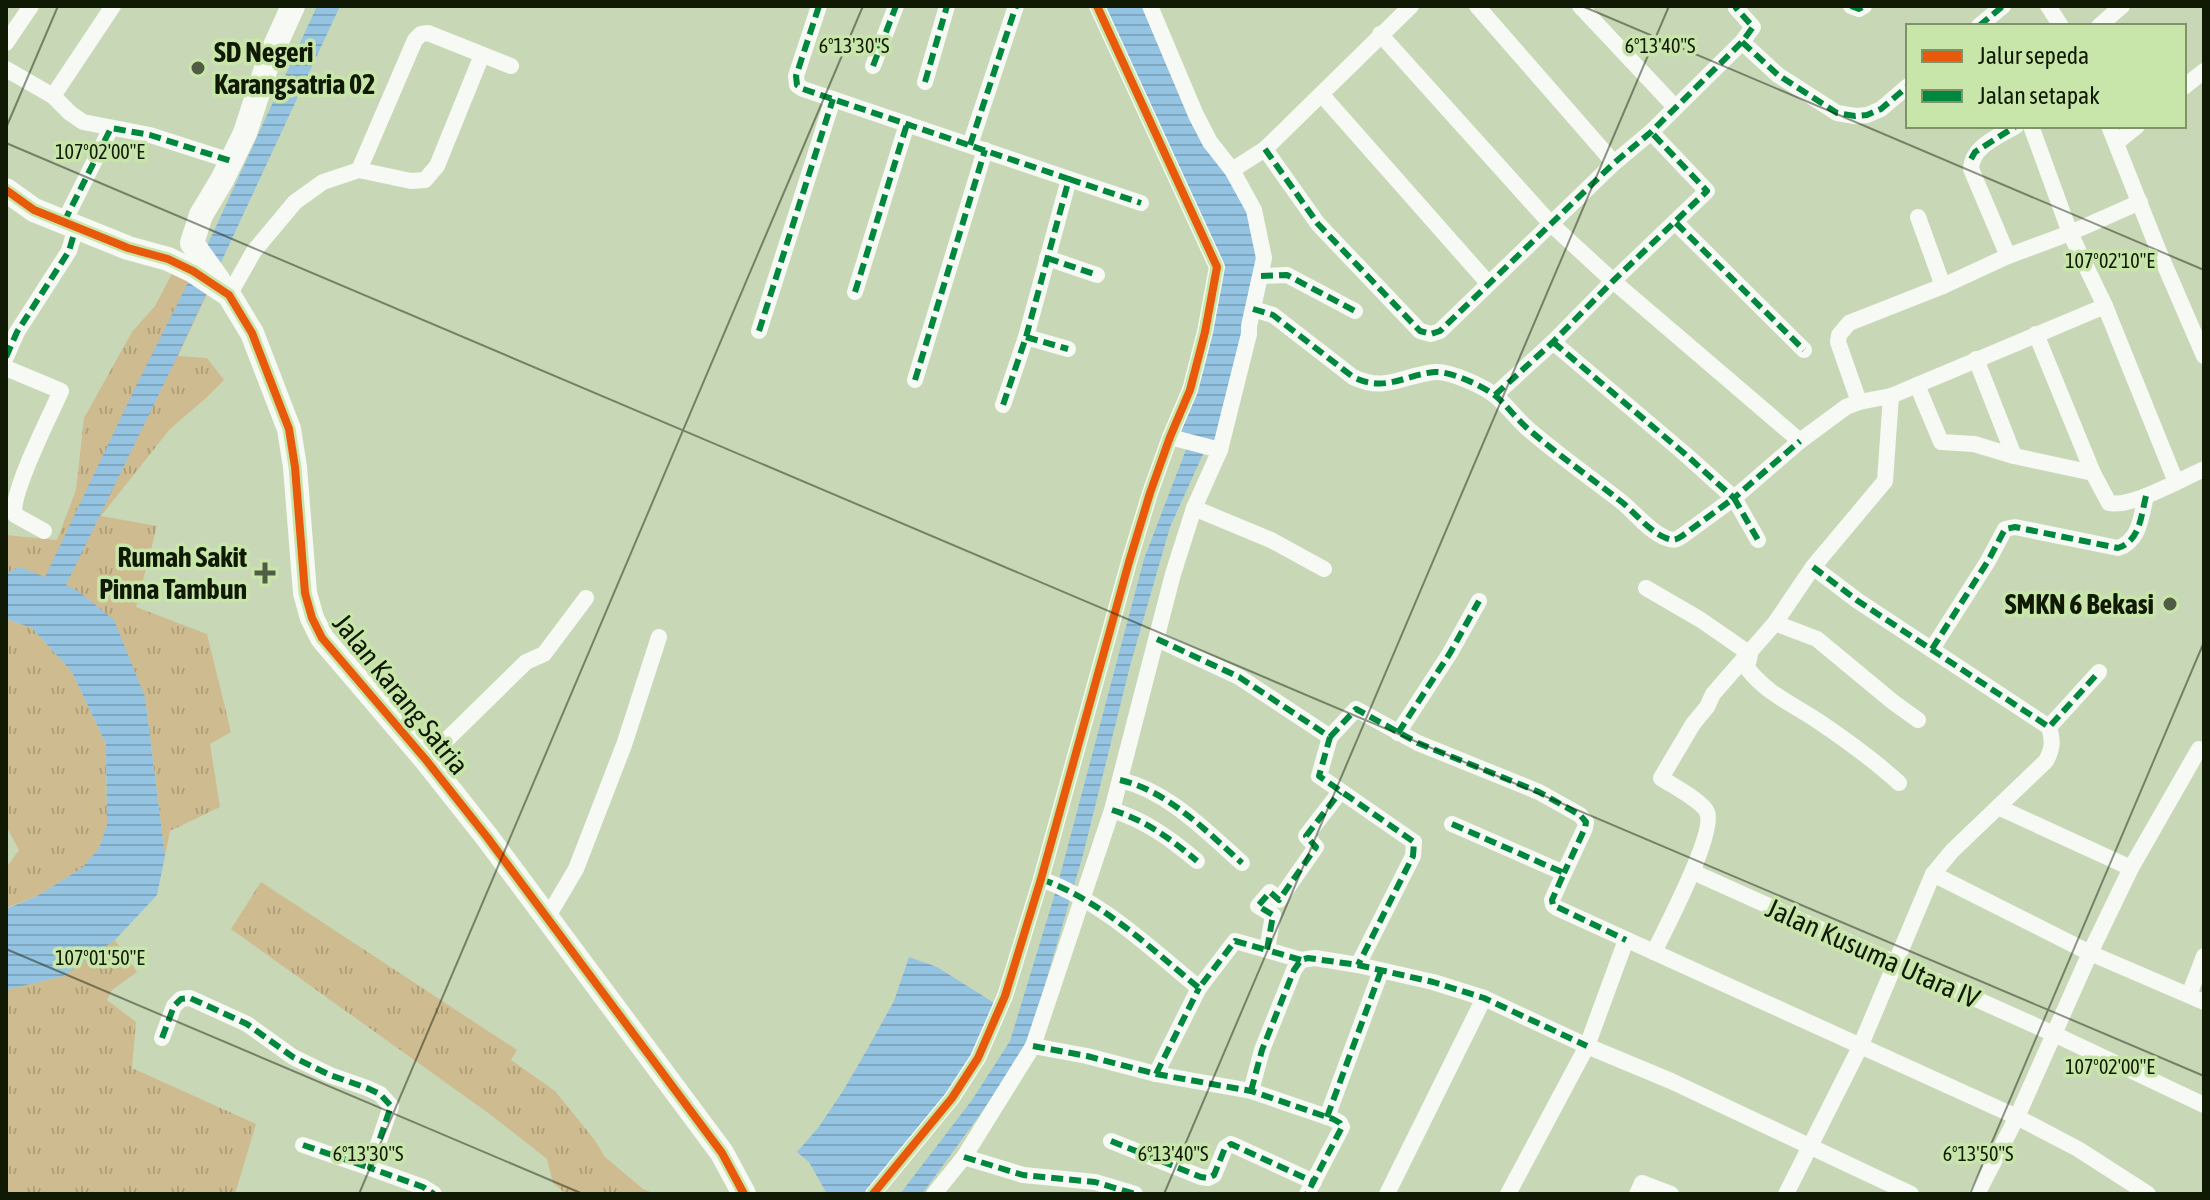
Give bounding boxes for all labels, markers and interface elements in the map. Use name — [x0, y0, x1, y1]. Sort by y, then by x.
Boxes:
legend — [1906, 24, 2186, 128]
text: 6°13'30"S — [819, 34, 889, 57]
text: 6°13'40"S — [1625, 34, 1695, 57]
place label: SD Negeri Karangsatria 02 — [214, 36, 375, 100]
text: Jalur sepeda — [1978, 42, 2089, 69]
marker: SD Negeri Karangsatria 02 — [189, 59, 207, 77]
text: Jalan setapak — [1978, 82, 2100, 109]
text: 107°02'00"E — [55, 140, 145, 163]
text: 107°02'10"E — [2065, 249, 2155, 272]
place label: Rumah Sakit Pinna Tambun — [99, 541, 247, 605]
marker: Rumah Sakit Pinna Tambun — [254, 562, 276, 584]
place label: SMKN 6 Bekasi — [2005, 588, 2154, 620]
marker: SMKN 6 Bekasi — [2161, 595, 2179, 613]
street label: Jalan Karang Satria — [327, 607, 475, 781]
street label: Jalan Kusuma Utara IV — [1761, 892, 1985, 1015]
text: 107°01'50"E — [55, 946, 145, 969]
text: 107°02'00"E — [2065, 1055, 2155, 1078]
text: 6°13'30"S — [333, 1142, 403, 1165]
text: 6°13'40"S — [1138, 1142, 1208, 1165]
text: 6°13'50"S — [1943, 1142, 2013, 1165]

